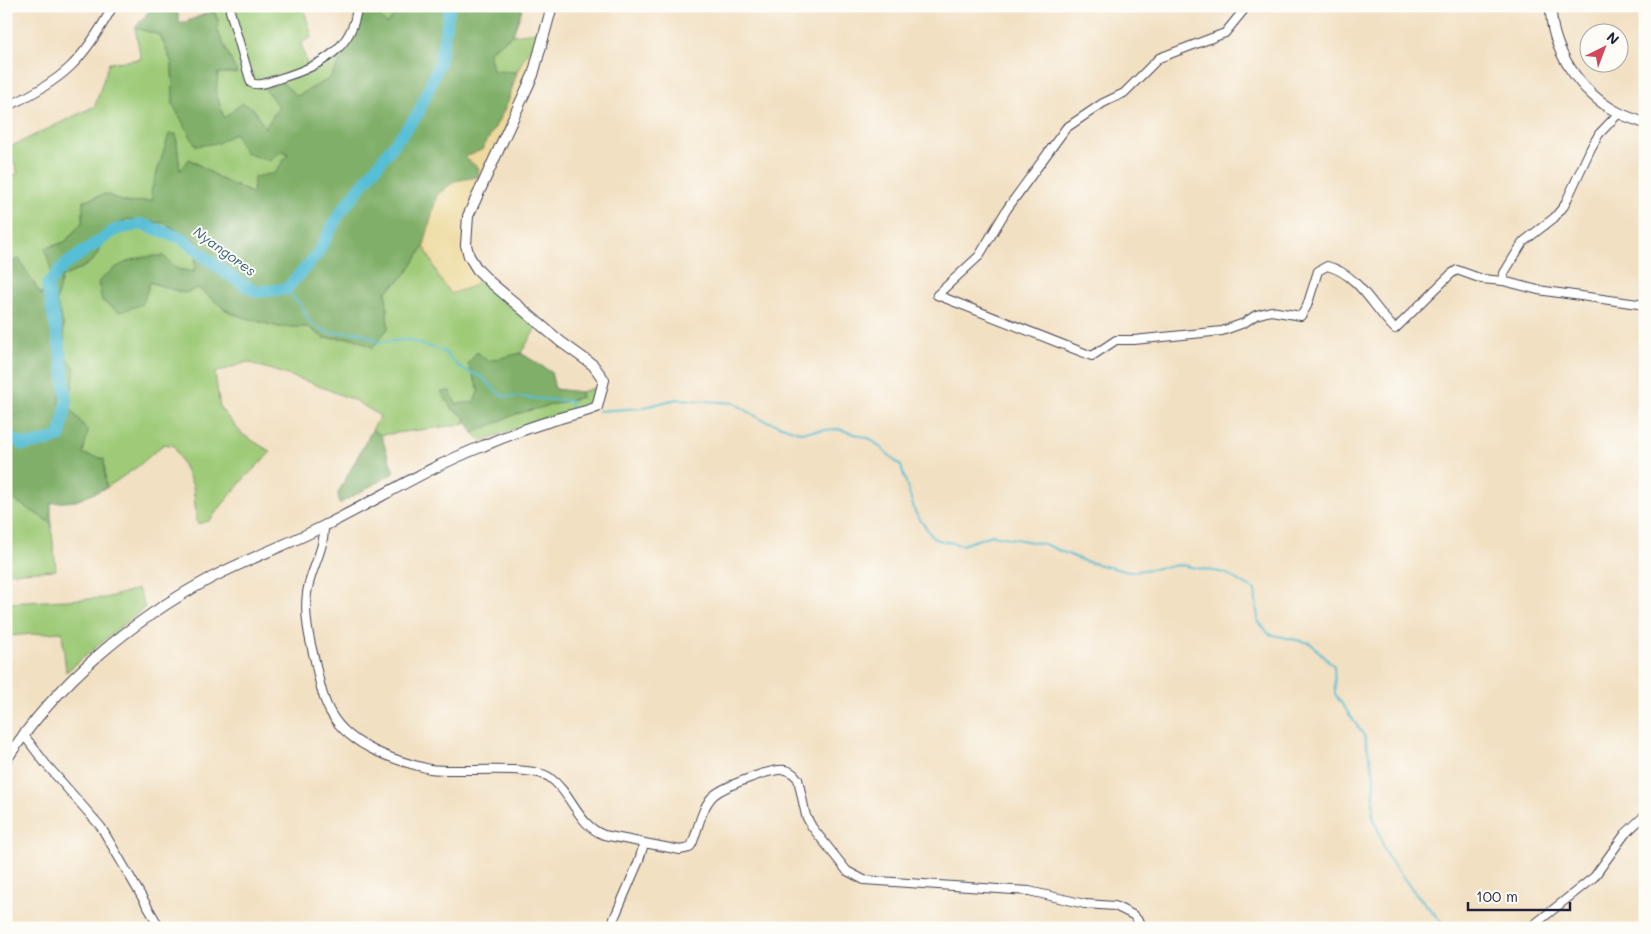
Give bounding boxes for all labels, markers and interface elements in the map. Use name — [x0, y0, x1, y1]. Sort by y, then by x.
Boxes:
north arrow — [1578, 22, 1628, 72]
text: N — [1603, 27, 1623, 49]
water label: Nyangores — [190, 222, 260, 280]
scale bar — [1468, 879, 1571, 911]
text: 100 m — [1476, 886, 1518, 906]

